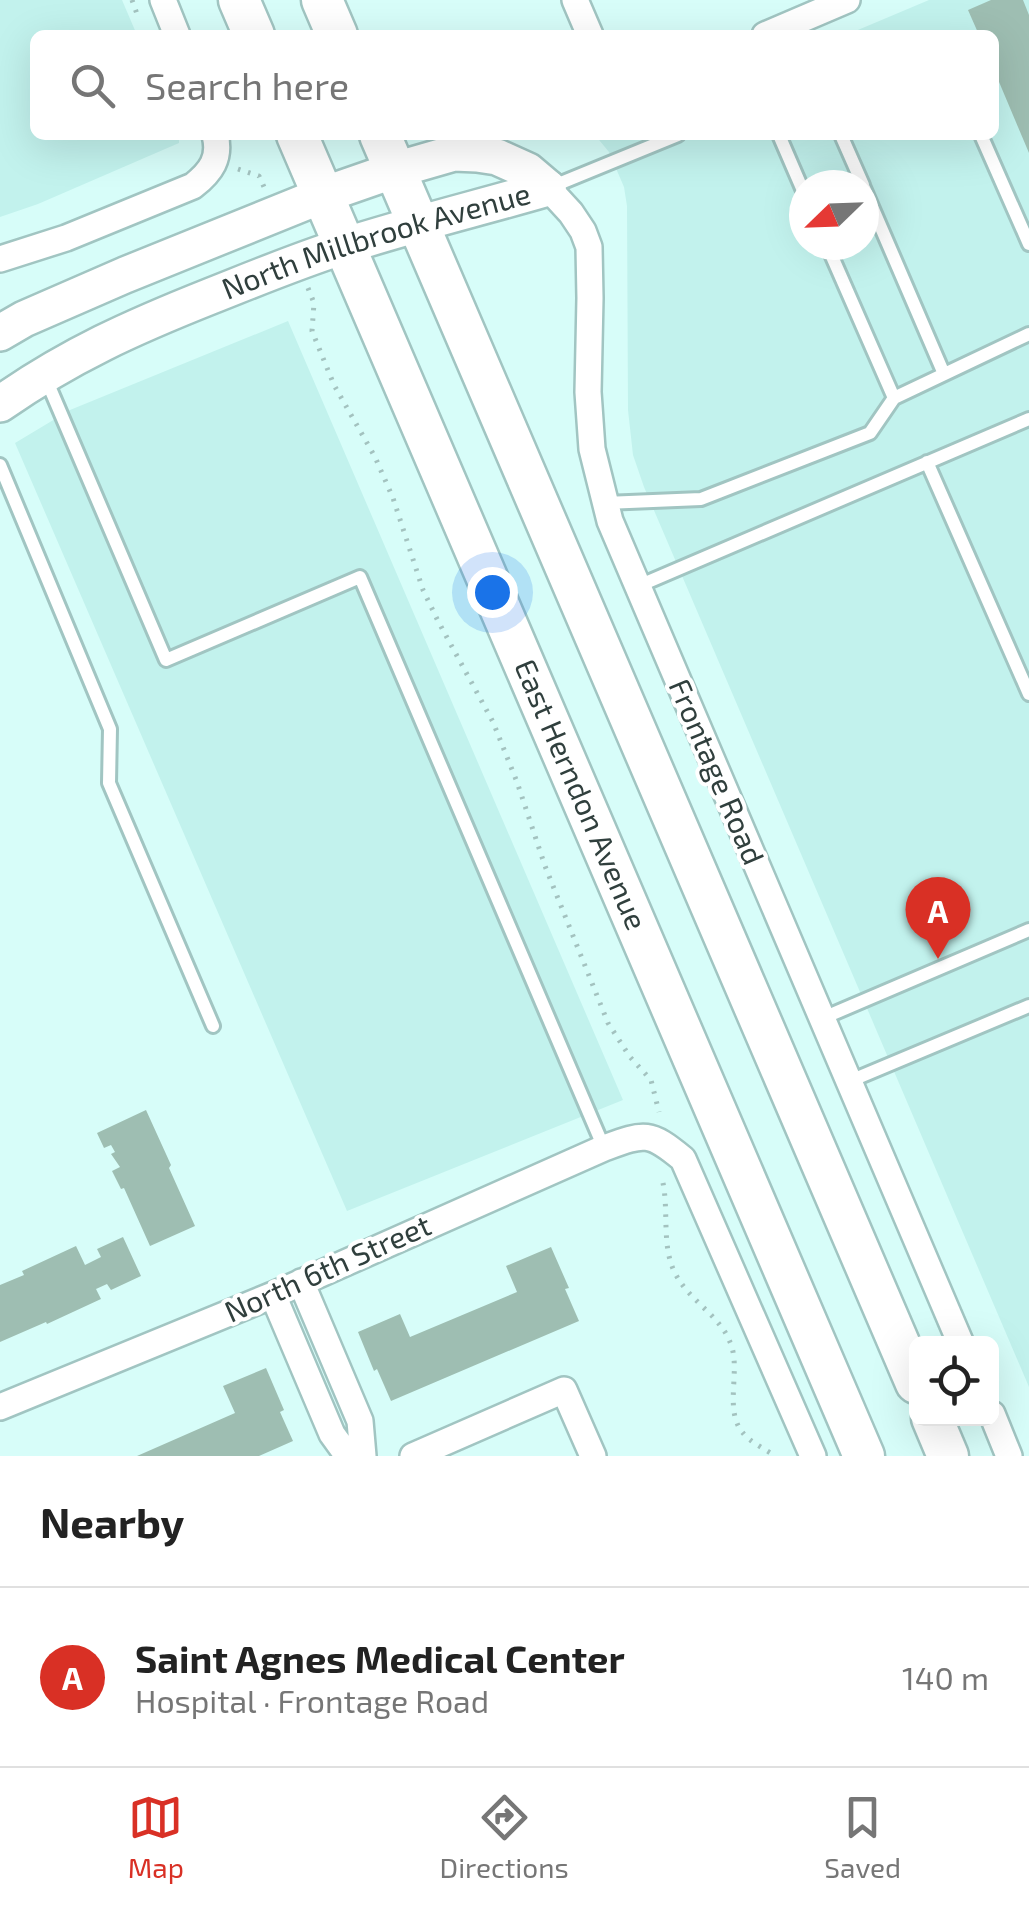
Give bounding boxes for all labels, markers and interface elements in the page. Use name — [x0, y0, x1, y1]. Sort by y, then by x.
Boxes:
search box — [30, 30, 999, 140]
icon: search — [65, 58, 120, 113]
text: Search here — [145, 62, 349, 108]
north arrow — [789, 170, 879, 260]
street label: North Millbrook Avenue — [216, 174, 534, 306]
your location — [467, 567, 518, 618]
street label: East Herndon Avenue — [508, 653, 656, 935]
street label: Frontage Road — [663, 673, 773, 869]
pin: A — [906, 876, 970, 959]
street label: North 6th Street — [219, 1206, 436, 1329]
map controls — [909, 1336, 999, 1426]
button: locate — [909, 1336, 999, 1426]
text: Nearby — [40, 1496, 184, 1546]
text: Saint Agnes Medical Center — [135, 1635, 625, 1681]
text: A — [62, 1658, 83, 1696]
text: 140 m — [902, 1658, 989, 1696]
text: Hospital · Frontage Road — [135, 1681, 489, 1719]
tab: Map — [128, 1790, 184, 1884]
tab: Directions — [440, 1790, 569, 1884]
tab: Saved — [824, 1790, 901, 1884]

